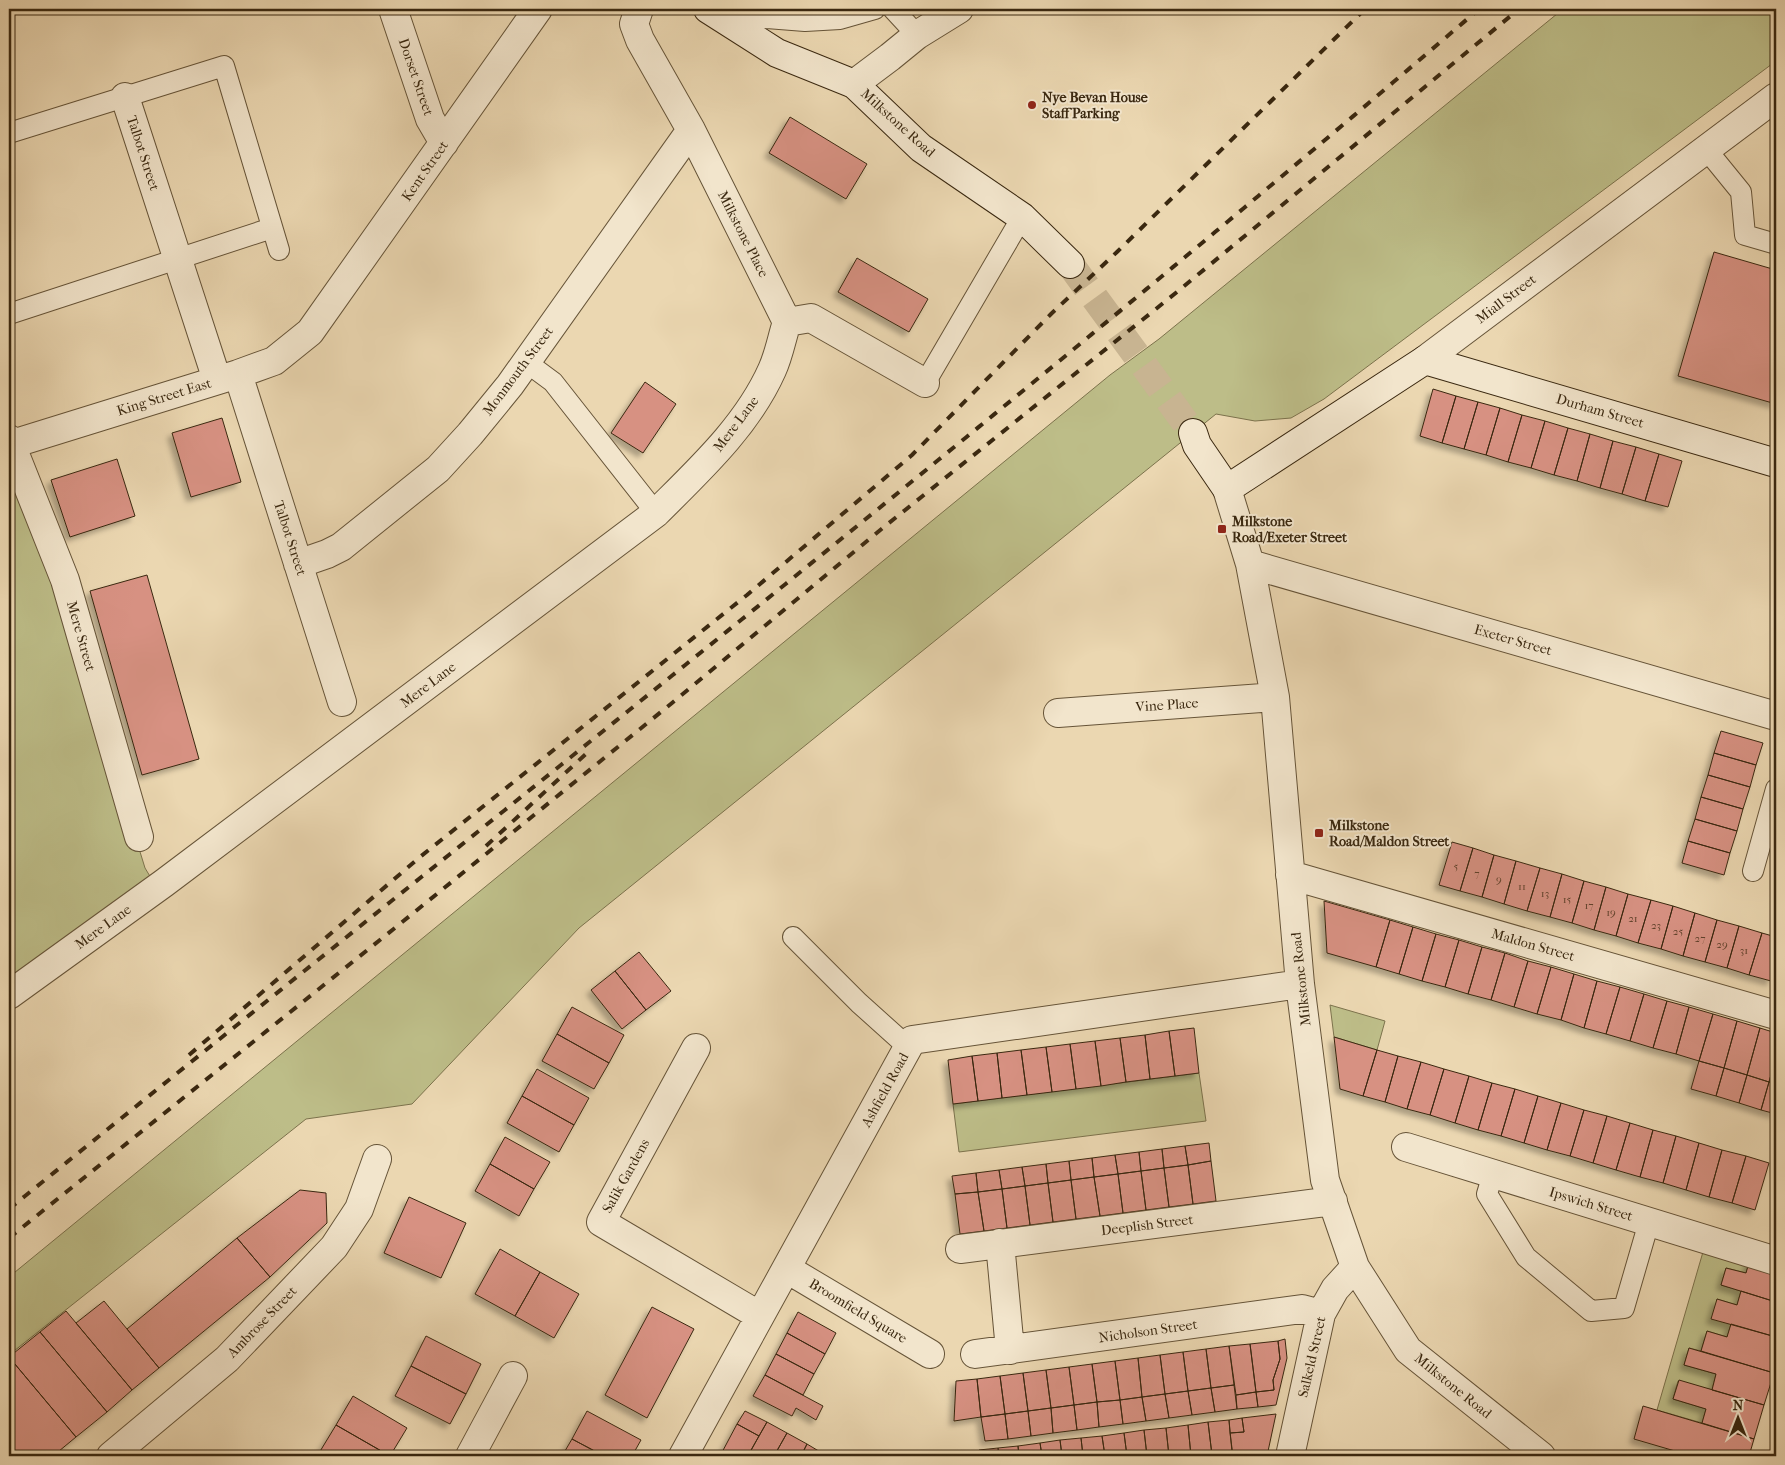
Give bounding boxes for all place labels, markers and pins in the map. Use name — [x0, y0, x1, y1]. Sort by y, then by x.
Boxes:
place label: Nye Bevan House Staff Parking — [1042, 89, 1148, 122]
marker: Nye Bevan House Staff Parking — [1026, 99, 1038, 111]
place label: Milkstone Road/Exeter Street — [1231, 513, 1348, 546]
marker: Milkstone Road/Exeter Street — [1216, 523, 1228, 535]
place label: Milkstone Road/Maldon Street — [1328, 817, 1450, 850]
marker: Milkstone Road/Maldon Street — [1313, 827, 1325, 839]

